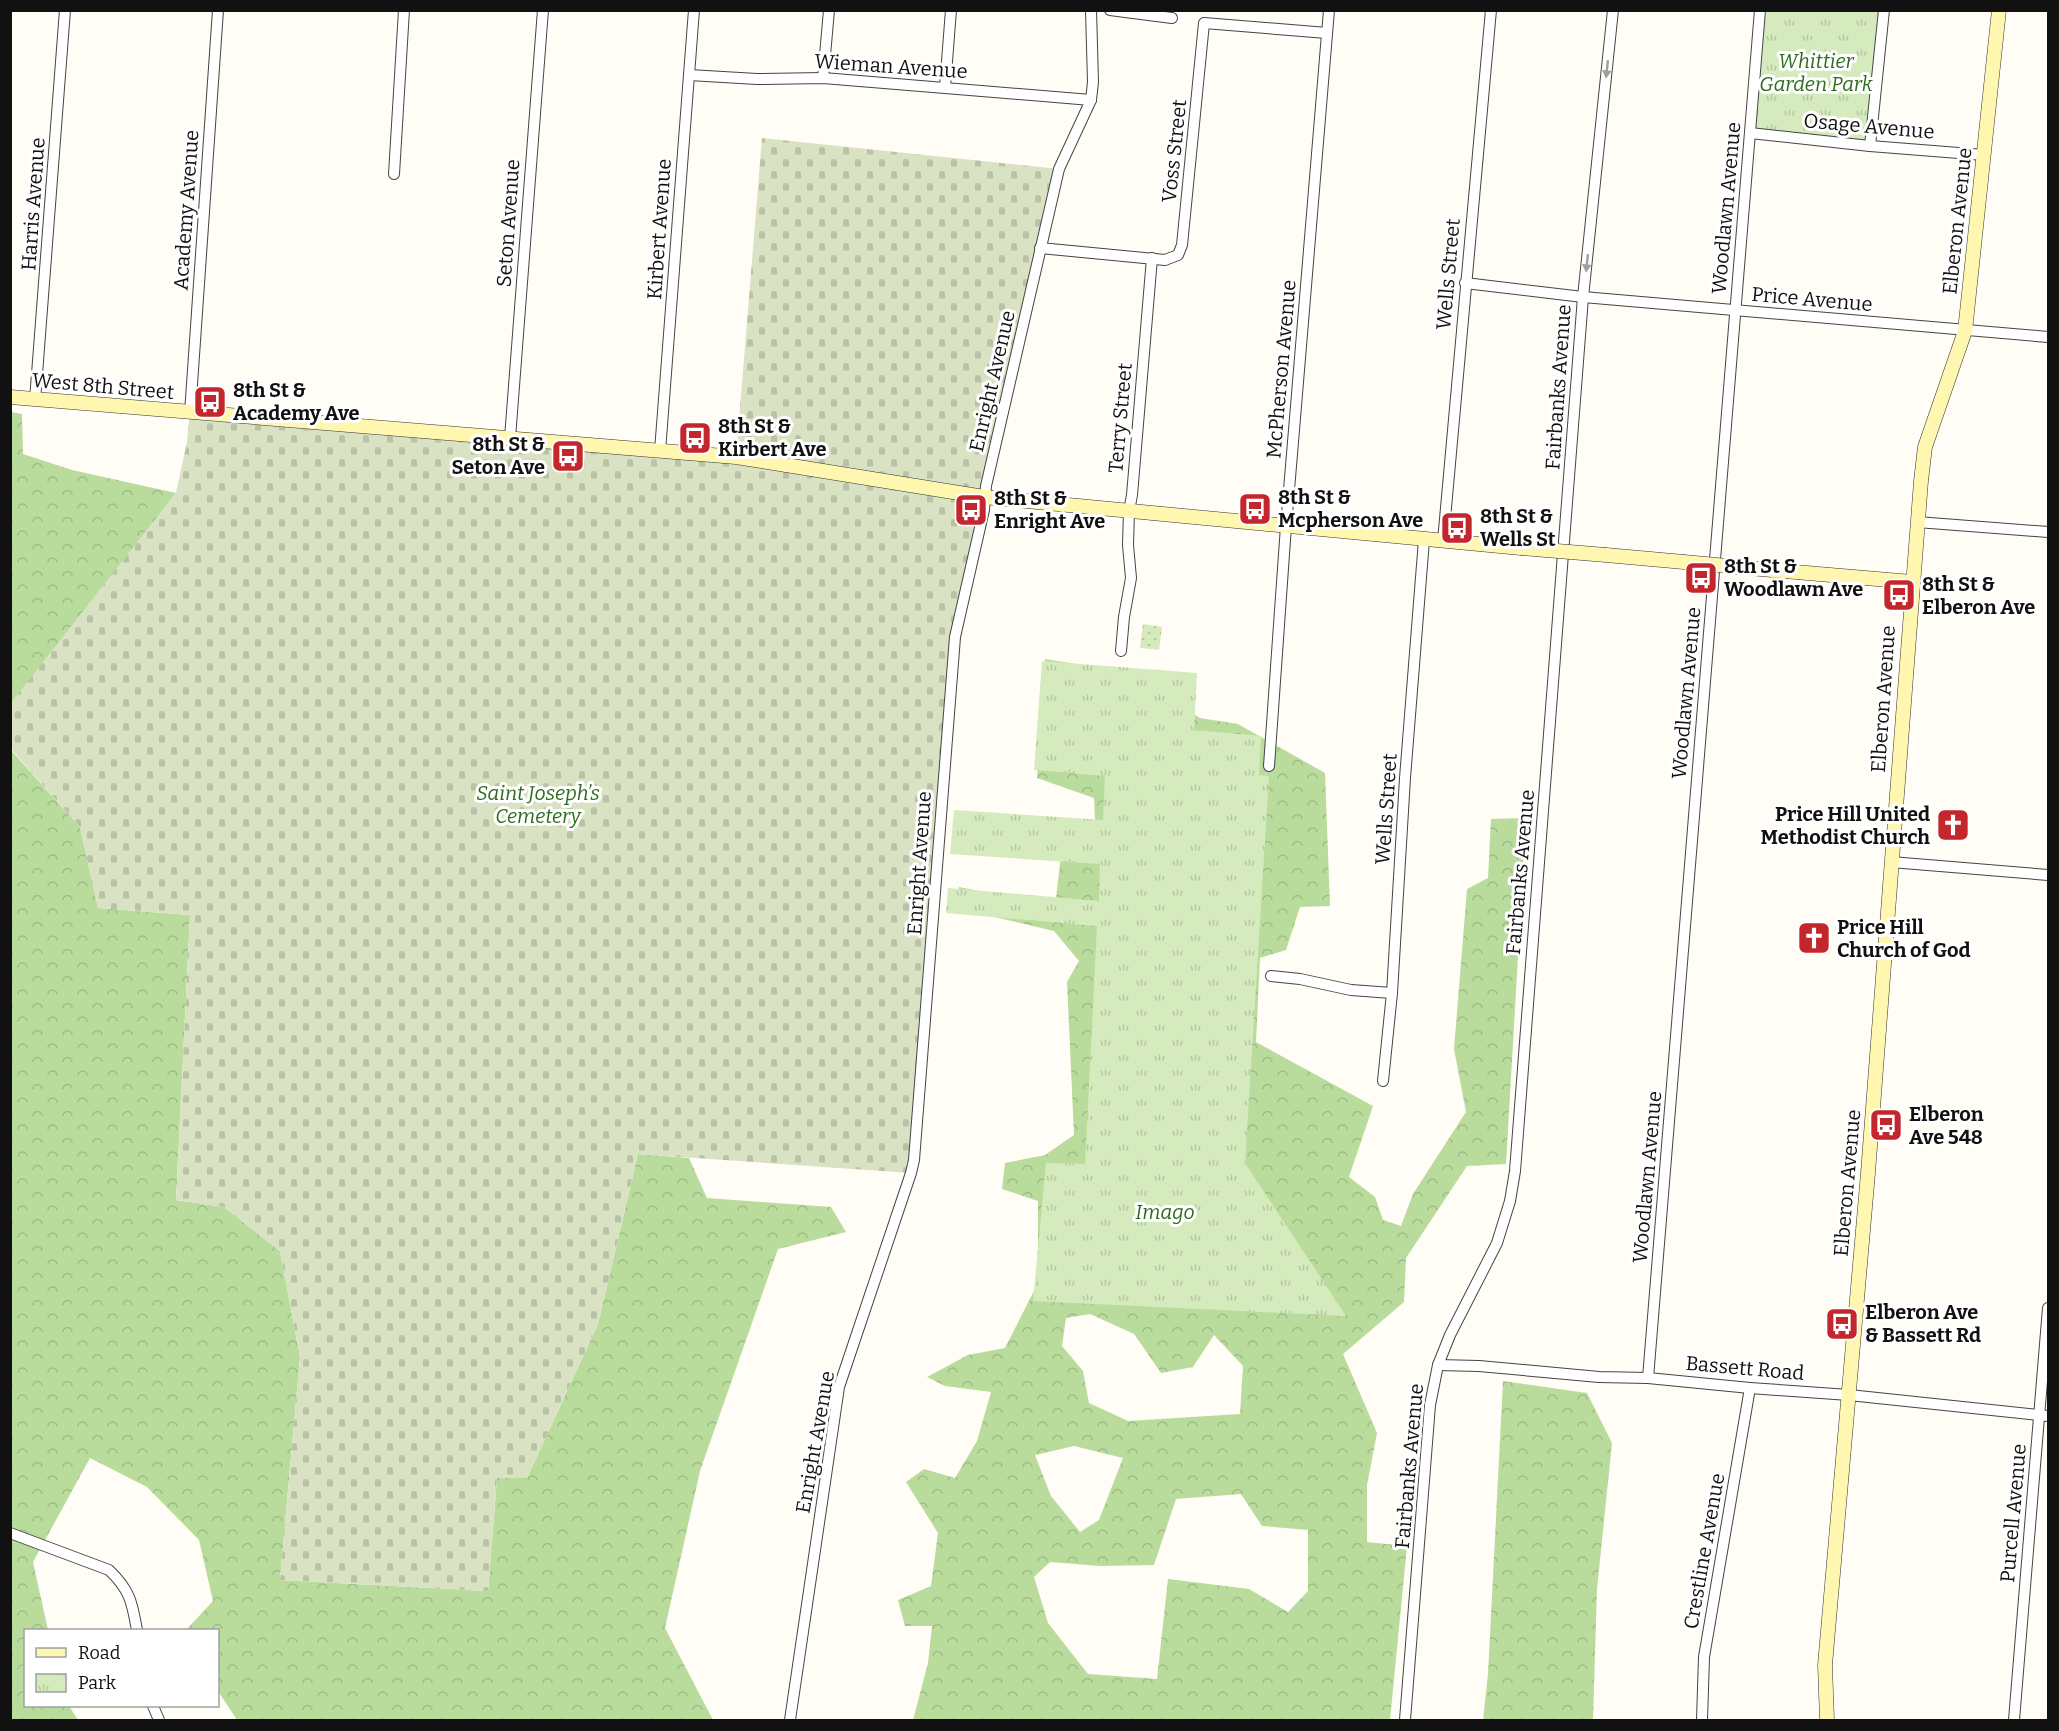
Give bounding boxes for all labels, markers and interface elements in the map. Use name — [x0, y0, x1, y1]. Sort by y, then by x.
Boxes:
street label: Wieman Avenue — [814, 49, 968, 83]
park label: Whittier Garden Park — [1759, 49, 1873, 96]
one-way arrow — [1602, 59, 1612, 78]
street label: Voss Street — [1157, 98, 1191, 204]
street label: Osage Avenue — [1802, 108, 1936, 144]
street label: Woodlawn Avenue — [1707, 121, 1745, 295]
street label: Academy Avenue — [168, 129, 204, 291]
street label: Harris Avenue — [16, 137, 50, 271]
street label: Elberon Avenue — [1937, 146, 1977, 296]
street label: Seton Avenue — [492, 158, 524, 288]
street label: Kirbert Avenue — [642, 158, 676, 300]
street label: Wells Street — [1431, 217, 1465, 331]
one-way arrow — [1582, 253, 1592, 272]
street label: McPherson Avenue — [1261, 279, 1301, 459]
street label: Price Avenue — [1750, 282, 1874, 316]
street label: Fairbanks Avenue — [1540, 303, 1576, 471]
street label: Enright Avenue — [964, 308, 1020, 454]
street label: Terry Street — [1103, 362, 1137, 474]
street label: West 8th Street — [31, 368, 175, 404]
place label: 8th St & Academy Ave — [233, 378, 360, 425]
bus stop icon: 8th St & Academy Ave — [192, 384, 228, 420]
place label: 8th St & Kirbert Ave — [718, 414, 826, 461]
bus stop icon: 8th St & Kirbert Ave — [677, 420, 713, 456]
place label: 8th St & Seton Ave — [451, 432, 545, 479]
bus stop icon: 8th St & Seton Ave — [550, 438, 586, 474]
place label: 8th St & Mcpherson Ave — [1278, 485, 1423, 532]
place label: 8th St & Enright Ave — [994, 486, 1105, 533]
bus stop icon: 8th St & Mcpherson Ave — [1237, 491, 1273, 527]
bus stop icon: 8th St & Enright Ave — [953, 492, 989, 528]
place label: 8th St & Wells St — [1480, 504, 1556, 551]
bus stop icon: 8th St & Wells St — [1439, 510, 1475, 546]
place label: 8th St & Woodlawn Ave — [1724, 554, 1863, 601]
bus stop icon: 8th St & Woodlawn Ave — [1683, 560, 1719, 596]
place label: 8th St & Elberon Ave — [1922, 572, 2035, 619]
bus stop icon: 8th St & Elberon Ave — [1881, 577, 1917, 613]
street label: Woodlawn Avenue — [1667, 606, 1705, 780]
street label: Elberon Avenue — [1866, 625, 1900, 773]
street label: Wells Street — [1370, 753, 1402, 865]
park label: Saint Joseph’s Cemetery — [476, 781, 600, 828]
street label: Fairbanks Avenue — [1501, 788, 1539, 956]
street label: Enright Avenue — [902, 790, 936, 936]
place label: Price Hill United Methodist Church — [1760, 802, 1930, 849]
church icon: Price Hill United Methodist Church — [1935, 807, 1971, 843]
place label: Price Hill Church of God — [1837, 915, 1971, 962]
church icon: Price Hill Church of God — [1796, 920, 1832, 956]
street label: Woodlawn Avenue — [1628, 1090, 1666, 1264]
place label: Elberon Ave 548 — [1909, 1102, 1984, 1149]
bus stop icon: Elberon Ave 548 — [1868, 1107, 1904, 1143]
street label: Elberon Avenue — [1829, 1108, 1865, 1258]
park label: Imago — [1135, 1200, 1195, 1224]
place label: Elberon Ave & Bassett Rd — [1865, 1300, 1981, 1347]
bus stop icon: Elberon Ave & Bassett Rd — [1824, 1306, 1860, 1342]
street label: Bassett Road — [1685, 1351, 1805, 1385]
street label: Enright Avenue — [791, 1369, 839, 1515]
street label: Fairbanks Avenue — [1390, 1382, 1428, 1550]
street label: Purcell Avenue — [1995, 1443, 2031, 1583]
street label: Crestline Avenue — [1678, 1471, 1730, 1631]
legend — [24, 1629, 219, 1707]
text: Road — [78, 1642, 121, 1664]
text: Park — [78, 1672, 117, 1694]

